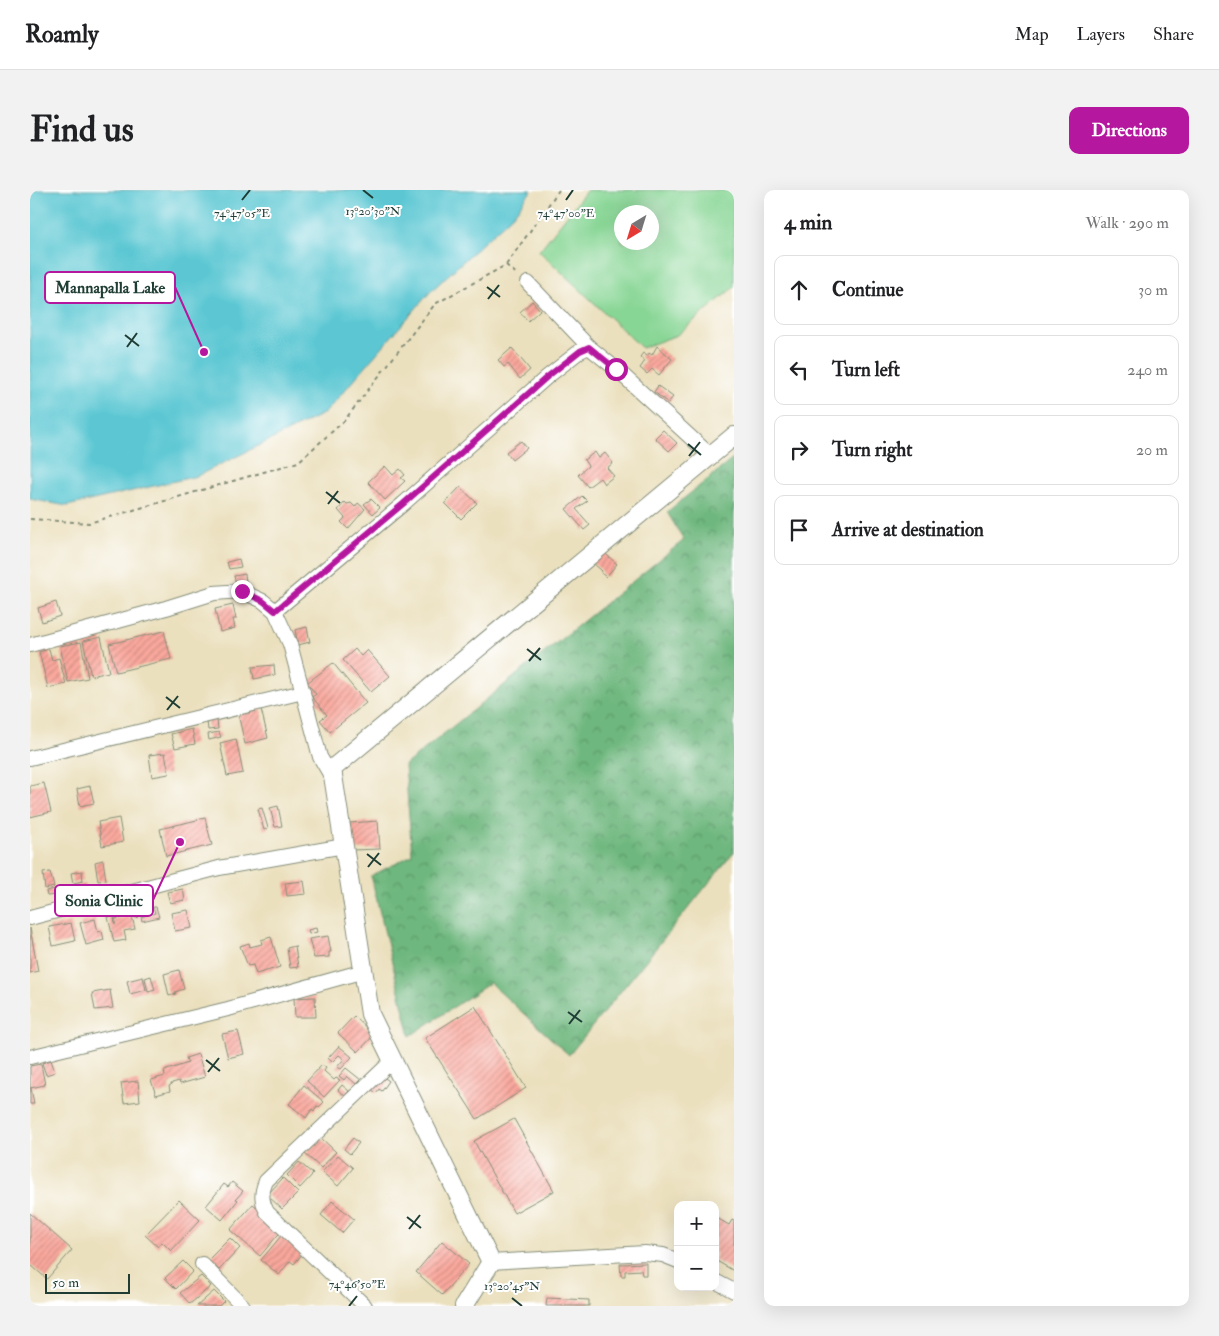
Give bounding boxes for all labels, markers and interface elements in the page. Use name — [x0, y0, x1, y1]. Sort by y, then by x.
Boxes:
text: Roamly — [25, 19, 99, 50]
text: Map — [1015, 23, 1049, 46]
text: Layers — [1077, 23, 1125, 46]
text: Share — [1153, 23, 1194, 46]
button: Directions — [1069, 107, 1189, 154]
text: Find us — [30, 108, 134, 152]
text: 13°20'30"N — [345, 204, 401, 219]
north arrow — [614, 205, 659, 250]
text: 74°47'05"E — [214, 206, 270, 221]
text: 74°47'00"E — [538, 206, 595, 221]
text: 4 min — [784, 209, 832, 236]
text: Walk · 290 m — [1086, 213, 1169, 233]
callout: Mannapalla Lake — [45, 272, 175, 303]
icon: ahead — [785, 276, 813, 304]
text: Mannapalla Lake — [54, 278, 165, 299]
text: Continue — [832, 278, 903, 302]
text: 30 m — [1138, 280, 1168, 300]
icon: left — [785, 356, 813, 384]
route start — [605, 358, 628, 381]
text: Turn left — [832, 358, 900, 382]
text: 240 m — [1127, 360, 1168, 380]
icon: right — [785, 436, 813, 464]
text: Turn right — [832, 438, 912, 462]
text: 20 m — [1136, 440, 1168, 460]
icon: arrive — [785, 516, 813, 544]
text: Arrive at destination — [832, 518, 984, 542]
route end — [231, 580, 254, 603]
callout: Sonia Clinic — [55, 885, 153, 916]
text: Sonia Clinic — [65, 891, 144, 911]
map controls — [674, 1201, 719, 1291]
button: + — [674, 1201, 719, 1246]
button: − — [674, 1246, 719, 1291]
scale bar — [45, 1271, 130, 1294]
text: 50 m — [52, 1274, 79, 1291]
text: 74°46'50"E — [329, 1277, 386, 1292]
text: 13°20'45"N — [484, 1279, 540, 1294]

